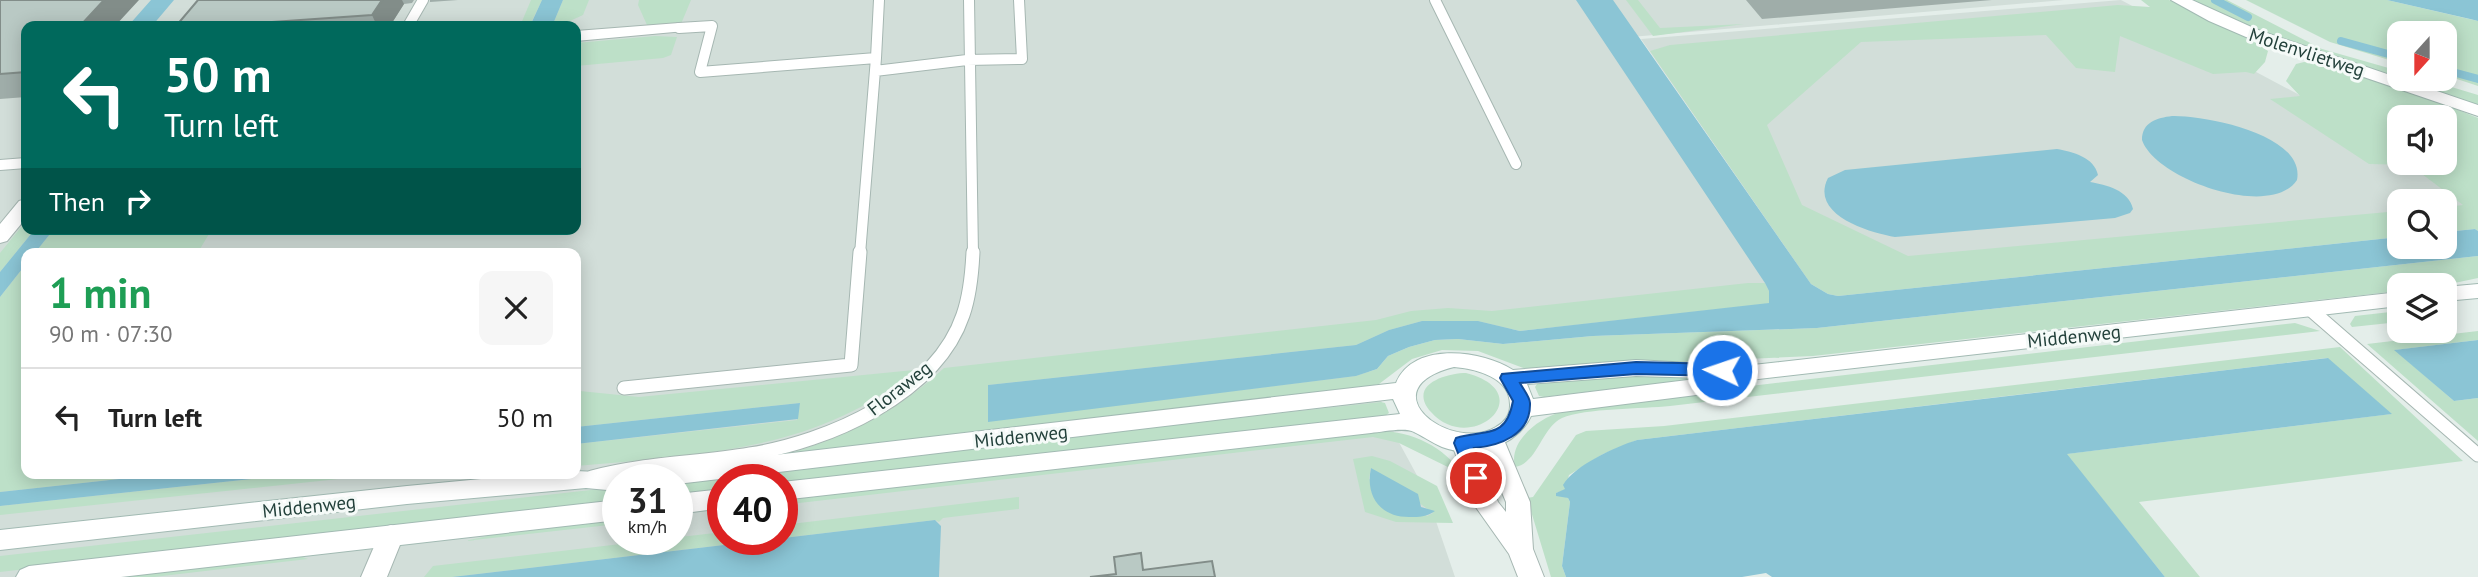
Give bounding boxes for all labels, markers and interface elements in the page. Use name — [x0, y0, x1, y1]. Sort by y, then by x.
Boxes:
north arrow — [2387, 21, 2457, 91]
map controls — [2387, 21, 2457, 343]
street label: Molenvlietweg — [2246, 22, 2368, 82]
text: 50 m — [164, 42, 271, 106]
icon: left — [49, 49, 140, 140]
text: Turn left — [164, 104, 279, 146]
button: sound — [2387, 105, 2457, 175]
icon: right — [119, 182, 157, 220]
text: Then — [49, 185, 105, 218]
button: search — [2387, 189, 2457, 259]
text: 1 min — [49, 265, 151, 320]
button: close — [479, 271, 553, 345]
button: layers — [2387, 273, 2457, 343]
text: 90 m · 07:30 — [49, 319, 173, 348]
street label: Middenweg — [2026, 319, 2122, 353]
position arrow — [1685, 333, 1759, 407]
street label: Floraweg — [862, 356, 936, 420]
icon: left — [49, 398, 87, 436]
text: Turn left — [108, 401, 202, 434]
text: 50 m — [497, 401, 553, 434]
street label: Middenweg — [973, 419, 1069, 453]
pin — [1446, 448, 1506, 508]
icon: arrive — [1457, 459, 1495, 497]
speed limit sign: 40 — [707, 464, 798, 555]
text: 31 — [628, 477, 667, 523]
street label: Middenweg — [261, 489, 357, 523]
text: km/h — [628, 515, 667, 538]

